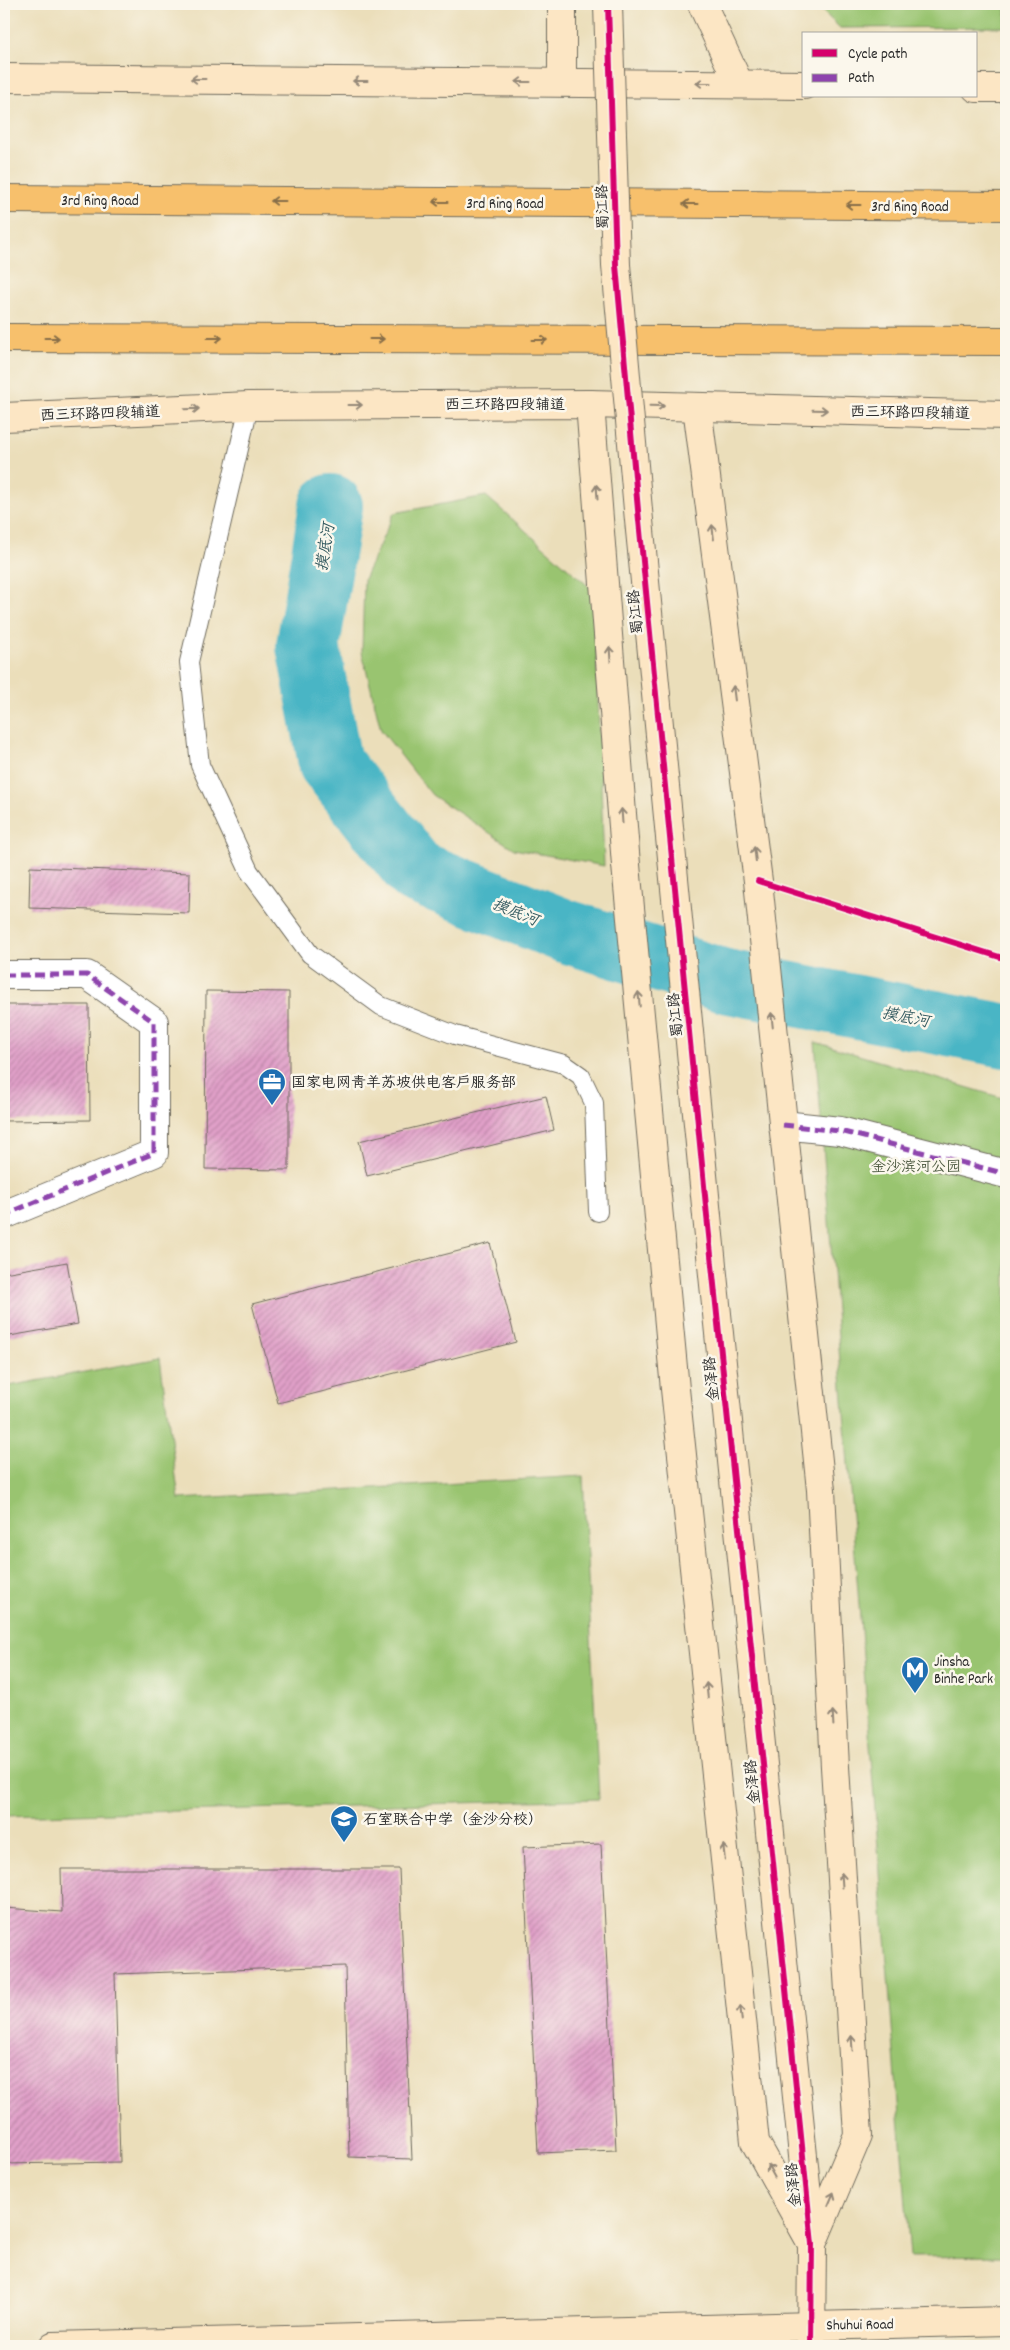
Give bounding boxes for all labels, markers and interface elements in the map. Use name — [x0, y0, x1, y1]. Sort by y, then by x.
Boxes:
legend — [802, 32, 978, 98]
text: Cycle path — [848, 44, 908, 66]
text: Path — [848, 68, 874, 90]
one-way arrow — [190, 75, 206, 84]
one-way arrow — [352, 76, 368, 86]
one-way arrow — [515, 77, 531, 87]
one-way arrow — [695, 78, 711, 88]
street label: 蜀江路 — [592, 184, 616, 230]
street label: 3rd Ring Road — [61, 191, 139, 213]
street label: 3rd Ring Road — [466, 194, 544, 216]
one-way arrow — [270, 196, 286, 206]
one-way arrow — [432, 197, 448, 207]
street label: 3rd Ring Road — [871, 197, 949, 219]
one-way arrow — [682, 199, 698, 209]
one-way arrow — [845, 200, 861, 210]
one-way arrow — [44, 333, 60, 343]
one-way arrow — [206, 333, 223, 343]
one-way arrow — [369, 334, 385, 344]
one-way arrow — [532, 335, 548, 345]
street label: 西三环路四段辅道 — [445, 395, 565, 417]
one-way arrow — [347, 401, 363, 410]
one-way arrow — [648, 401, 665, 411]
street label: 西三环路四段辅道 — [40, 402, 160, 428]
street label: 西三环路四段辅道 — [850, 402, 970, 426]
one-way arrow — [184, 404, 200, 413]
one-way arrow — [811, 405, 827, 415]
one-way arrow — [592, 485, 602, 501]
water label: 摸底河 — [311, 519, 342, 573]
one-way arrow — [708, 524, 718, 540]
street label: 蜀江路 — [624, 588, 650, 635]
one-way arrow — [605, 647, 614, 663]
one-way arrow — [729, 685, 739, 701]
one-way arrow — [617, 809, 627, 825]
one-way arrow — [749, 847, 759, 863]
water label: 摸底河 — [488, 894, 544, 934]
one-way arrow — [634, 991, 644, 1007]
street label: 蜀江路 — [664, 991, 690, 1038]
water label: 摸底河 — [880, 1003, 934, 1035]
one-way arrow — [767, 1012, 777, 1028]
office icon: 国家电网青羊苏坡供电客户服务部 — [257, 1067, 287, 1106]
place label: 国家电网青羊苏坡供电客户服务部 — [291, 1073, 516, 1095]
park label: 金沙滨河公园 — [871, 1157, 961, 1179]
street label: 金泽路 — [700, 1355, 726, 1402]
place label: Jinsha Binhe Park — [934, 1652, 993, 1691]
metro station icon: Jinsha Binhe Park — [900, 1655, 930, 1694]
one-way arrow — [702, 1683, 712, 1699]
one-way arrow — [828, 1710, 837, 1726]
street label: 金泽路 — [741, 1758, 767, 1805]
school or university icon: 石室联合中学（金沙分校） — [329, 1804, 359, 1843]
place label: 石室联合中学（金沙分校） — [363, 1810, 543, 1832]
one-way arrow — [719, 1844, 729, 1860]
one-way arrow — [838, 1873, 847, 1889]
one-way arrow — [736, 2006, 746, 2022]
one-way arrow — [848, 2035, 857, 2051]
street label: 金泽路 — [782, 2161, 808, 2208]
one-way arrow — [766, 2164, 775, 2179]
one-way arrow — [827, 2192, 836, 2207]
street label: Shuhui Road — [826, 2314, 894, 2338]

